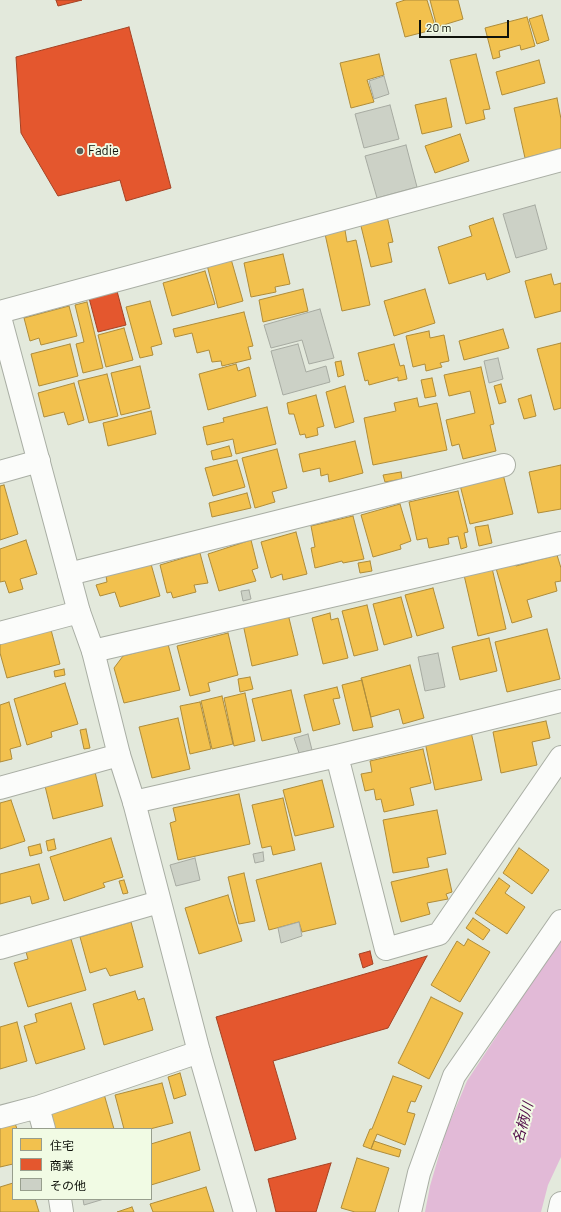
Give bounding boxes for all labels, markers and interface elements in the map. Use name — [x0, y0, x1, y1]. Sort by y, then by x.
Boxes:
scale bar — [421, 12, 511, 38]
text: 20 m — [426, 20, 452, 34]
place label: Fadie — [88, 143, 119, 159]
marker: Fadie — [75, 146, 85, 156]
water label: 名柄川 — [509, 1101, 537, 1145]
legend — [12, 1128, 152, 1200]
text: 住宅 — [50, 1138, 74, 1152]
text: 商業 — [50, 1158, 74, 1172]
text: その他 — [50, 1178, 86, 1192]

